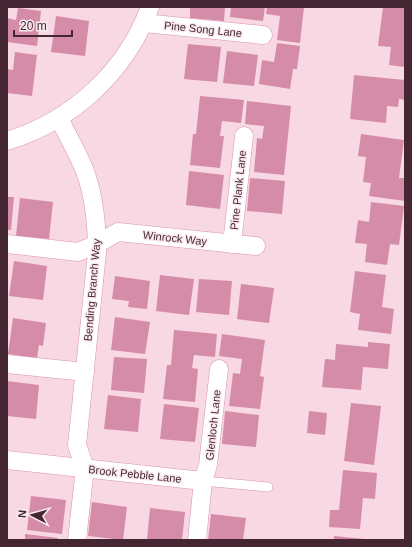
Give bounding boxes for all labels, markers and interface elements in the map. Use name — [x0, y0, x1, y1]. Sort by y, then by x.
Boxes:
scale bar — [14, 12, 72, 38]
text: 20 m — [20, 19, 47, 33]
street label: Pine Song Lane — [163, 19, 243, 39]
street label: Pine Plank Lane — [228, 150, 248, 230]
street label: Winrock Way — [142, 229, 208, 247]
street label: Bending Branch Way — [82, 238, 103, 342]
street label: Glenloch Lane — [203, 389, 223, 461]
street label: Brook Pebble Lane — [88, 463, 182, 485]
north arrow — [12, 495, 52, 535]
text: N — [16, 509, 28, 519]

